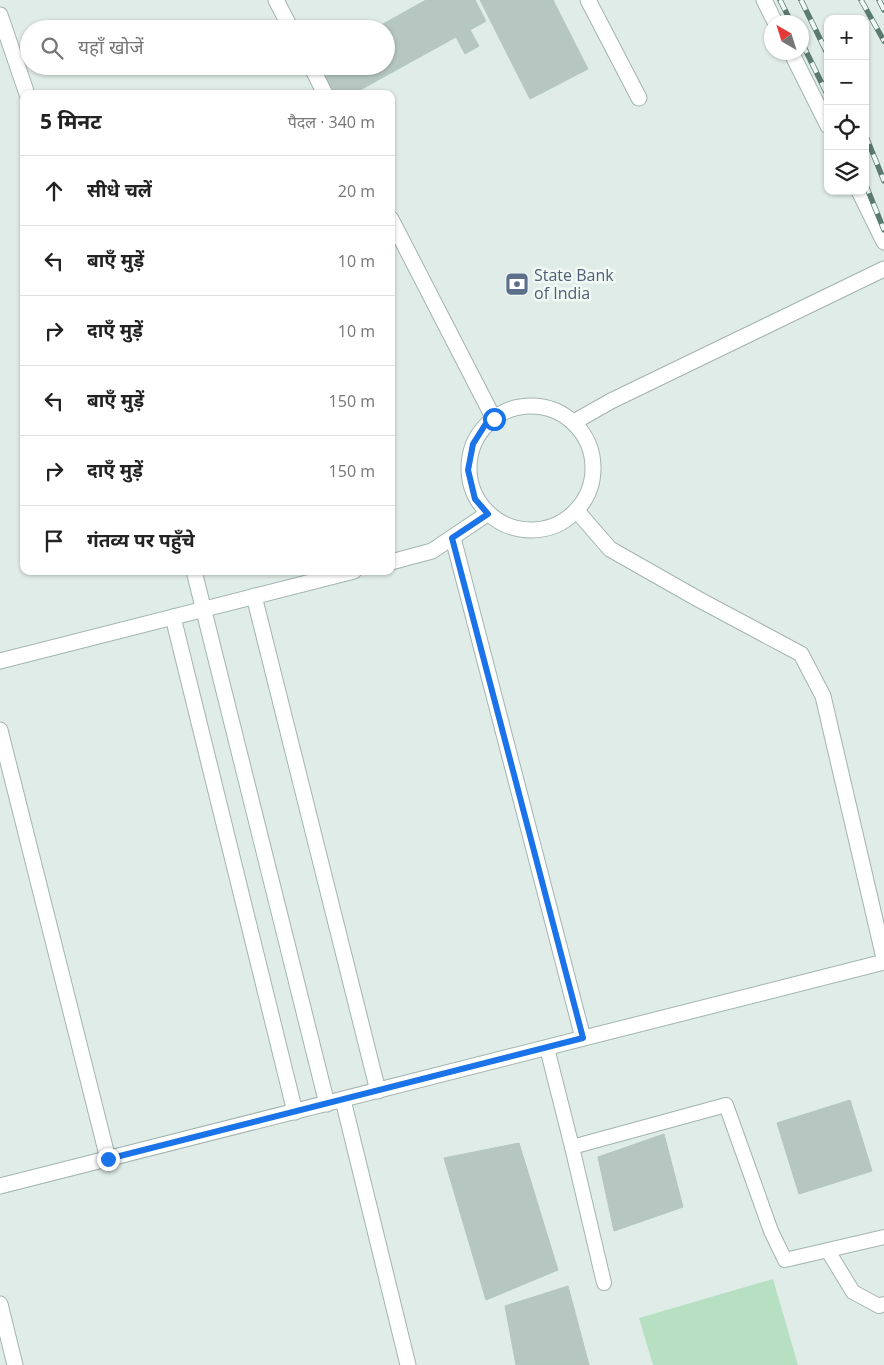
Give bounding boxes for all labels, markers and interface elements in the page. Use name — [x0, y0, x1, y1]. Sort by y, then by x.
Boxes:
north arrow — [764, 15, 809, 60]
map controls — [824, 15, 869, 195]
button: + — [824, 15, 869, 60]
search box — [20, 20, 395, 75]
icon: search — [38, 34, 66, 62]
text: यहाँ खोजें — [78, 34, 144, 60]
button: − — [824, 60, 869, 105]
button: locate — [824, 105, 869, 150]
text: 5 मिनट — [40, 107, 102, 135]
text: पैदल · 340 m — [288, 111, 375, 133]
button: layers — [824, 150, 869, 195]
icon: ahead — [40, 177, 68, 205]
text: सीधे चलें — [87, 177, 152, 203]
text: 20 m — [338, 180, 375, 202]
icon: left — [40, 247, 68, 275]
text: बाएँ मुड़ें — [87, 247, 144, 273]
text: 10 m — [338, 250, 375, 272]
place label: State Bank of India — [534, 264, 614, 304]
bank icon: State Bank of India — [504, 271, 530, 297]
icon: right — [40, 317, 68, 345]
text: दाएँ मुड़ें — [87, 317, 143, 343]
text: 10 m — [338, 320, 375, 342]
icon: left — [40, 387, 68, 415]
text: बाएँ मुड़ें — [87, 387, 144, 413]
text: 150 m — [329, 390, 375, 412]
route start — [483, 408, 506, 431]
icon: right — [40, 457, 68, 485]
text: दाएँ मुड़ें — [87, 457, 143, 483]
text: 150 m — [329, 460, 375, 482]
icon: arrive — [40, 527, 68, 555]
text: गंतव्य पर पहुँचे — [87, 527, 195, 553]
route end — [97, 1148, 120, 1171]

